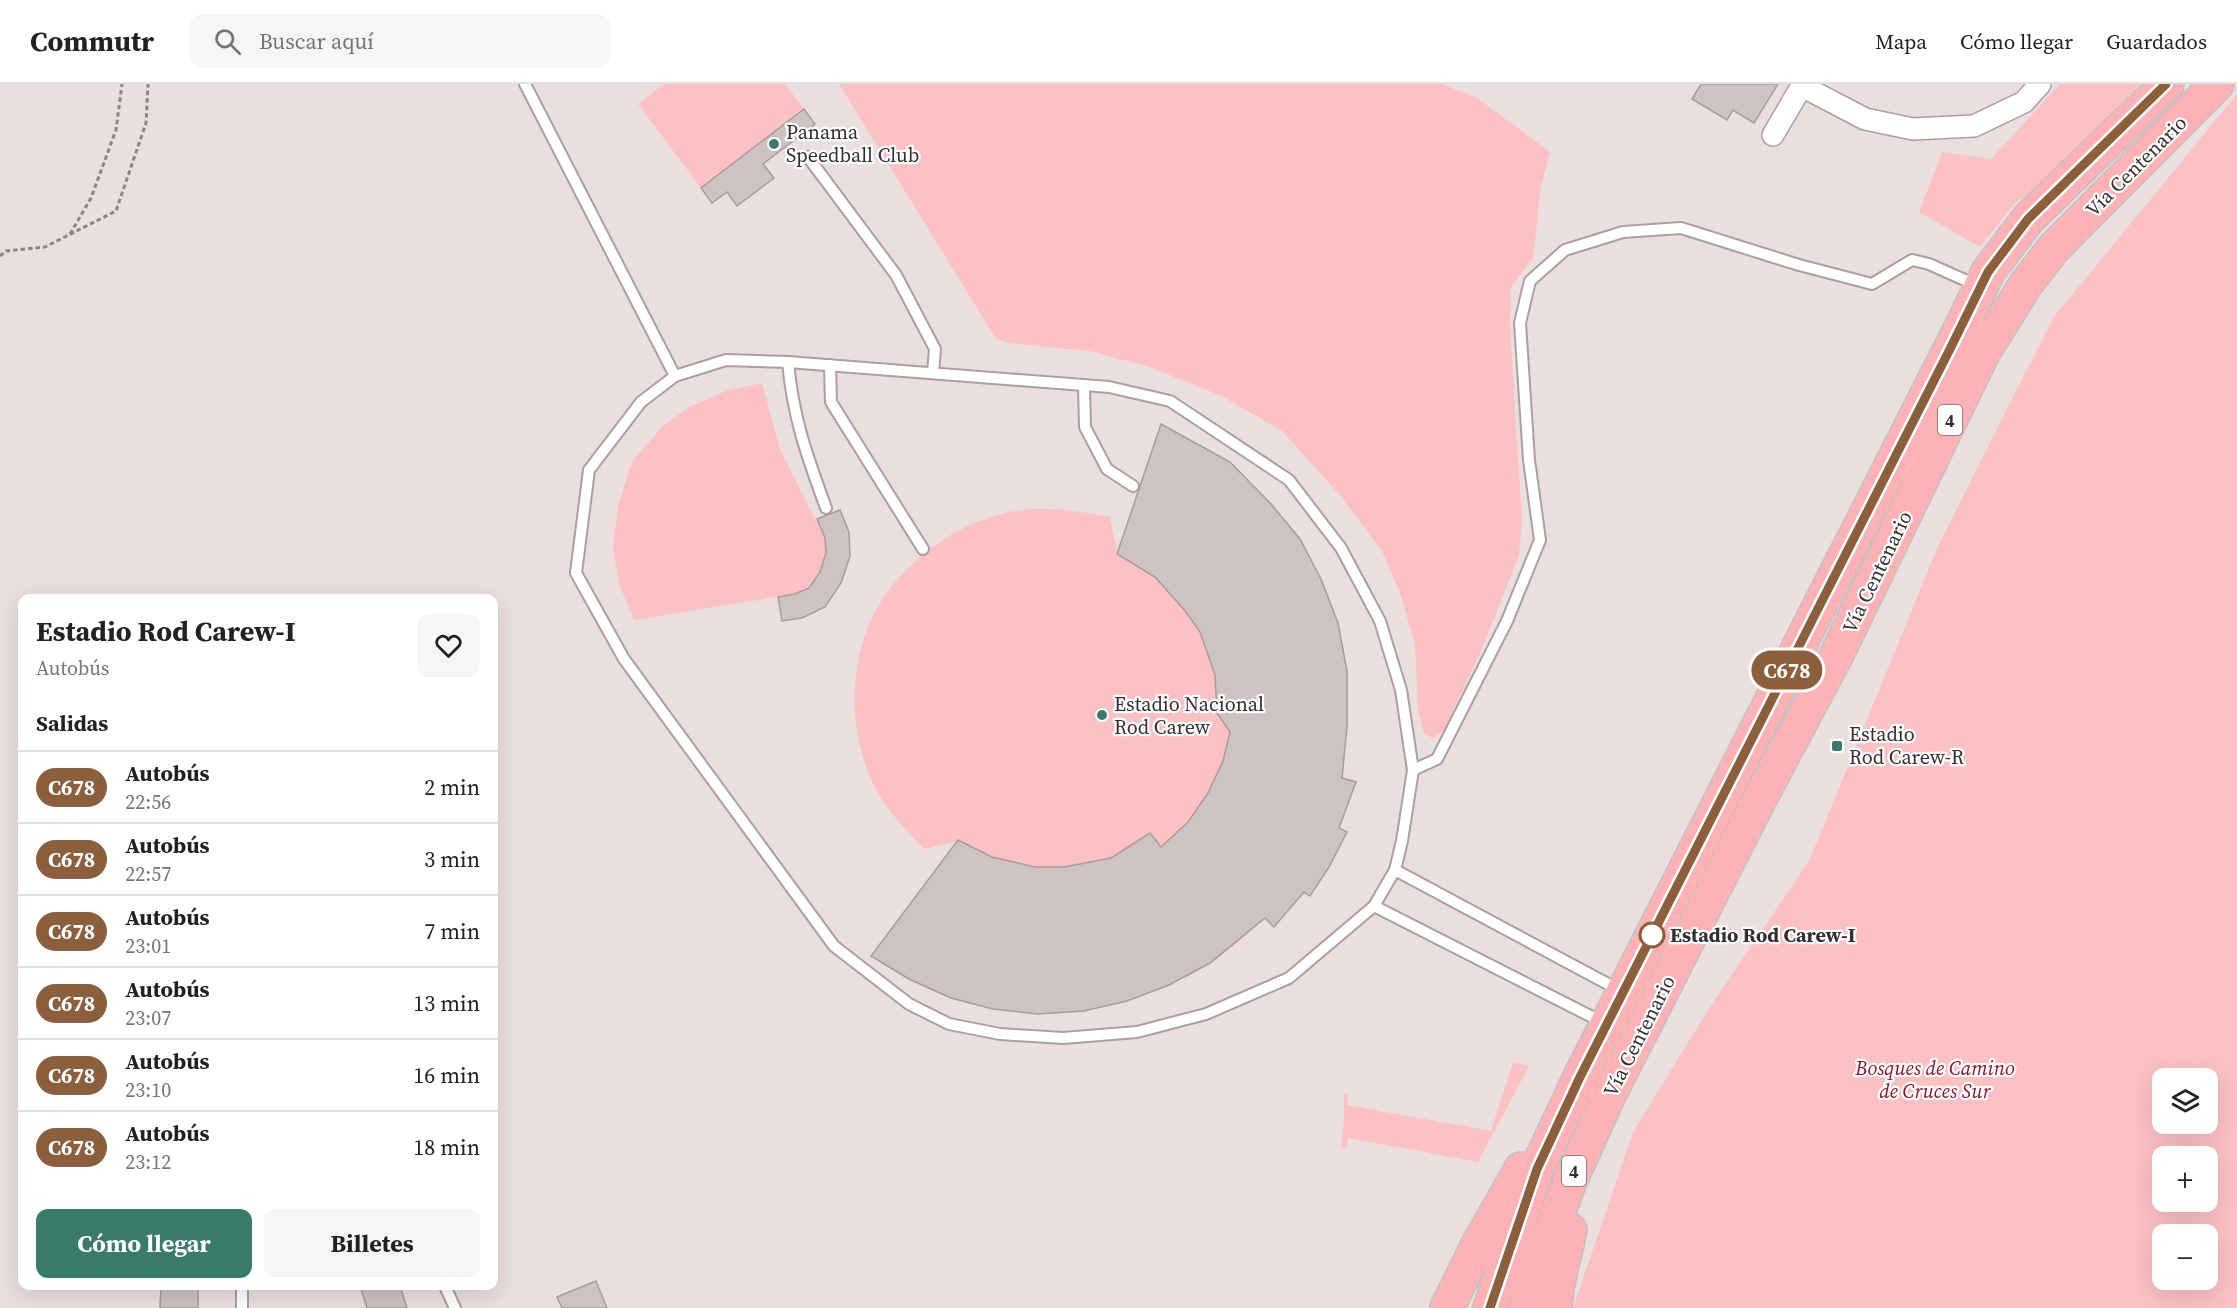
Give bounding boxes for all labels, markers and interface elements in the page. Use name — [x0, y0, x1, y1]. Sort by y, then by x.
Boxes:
search box — [190, 14, 610, 68]
text: Commutr — [30, 22, 154, 60]
icon: search — [211, 25, 244, 58]
text: Buscar aquí — [259, 26, 374, 56]
text: Mapa — [1875, 27, 1927, 56]
text: Cómo llegar — [1960, 27, 2073, 56]
text: Guardados — [2106, 27, 2207, 56]
street label: Vía Centenario — [2079, 109, 2193, 223]
place label: Panama Speedball Club — [786, 118, 919, 169]
marker: Panama Speedball Club — [767, 137, 781, 151]
road number: 4 — [1938, 405, 1962, 435]
street label: Vía Centenario — [1835, 506, 1919, 638]
text: Estadio Rod Carew-I — [36, 612, 296, 650]
button: heart — [417, 614, 480, 677]
line badge: C678 — [1745, 650, 1829, 690]
text: Autobús — [36, 654, 109, 682]
text: C678 — [1763, 656, 1811, 685]
place label: Estadio Nacional Rod Carew — [1114, 690, 1264, 741]
text: Salidas — [36, 708, 108, 738]
marker: Estadio Nacional Rod Carew — [1095, 708, 1109, 722]
place label: Estadio Rod Carew-R — [1849, 720, 1964, 771]
marker: Estadio Rod Carew-R — [1830, 739, 1844, 753]
text: Autobús — [125, 758, 210, 788]
text: 2 min — [424, 772, 480, 802]
text: C678 — [48, 773, 95, 802]
text: 22:56 — [125, 788, 171, 816]
text: Autobús — [125, 830, 210, 860]
text: 3 min — [424, 844, 480, 874]
text: C678 — [48, 845, 95, 874]
text: 22:57 — [125, 860, 171, 888]
text: Autobús — [125, 902, 210, 932]
text: 7 min — [424, 916, 480, 946]
text: C678 — [48, 917, 95, 946]
place label: Estadio Rod Carew-I — [1670, 921, 1856, 949]
marker: Estadio Rod Carew-I — [1639, 922, 1665, 948]
text: 23:01 — [125, 932, 171, 960]
street label: Vía Centenario — [1596, 970, 1682, 1102]
text: Autobús — [125, 974, 210, 1004]
text: 13 min — [413, 988, 480, 1018]
text: C678 — [48, 989, 95, 1018]
text: 23:07 — [125, 1004, 171, 1032]
text: Autobús — [125, 1046, 210, 1076]
park label: Bosques de Camino de Cruces Sur — [1854, 1054, 2015, 1105]
text: 16 min — [413, 1060, 480, 1090]
text: C678 — [48, 1061, 95, 1090]
map controls — [2152, 1068, 2218, 1290]
button: layers — [2152, 1068, 2218, 1134]
text: 23:10 — [125, 1076, 171, 1104]
text: Autobús — [125, 1118, 210, 1148]
text: 18 min — [413, 1132, 480, 1162]
text: C678 — [48, 1133, 95, 1162]
button: + — [2152, 1146, 2218, 1212]
text: 23:12 — [125, 1148, 171, 1176]
road number: 4 — [1562, 1156, 1586, 1186]
button: Cómo llegar — [36, 1209, 252, 1278]
button: Billetes — [264, 1209, 480, 1278]
button: − — [2152, 1224, 2218, 1290]

